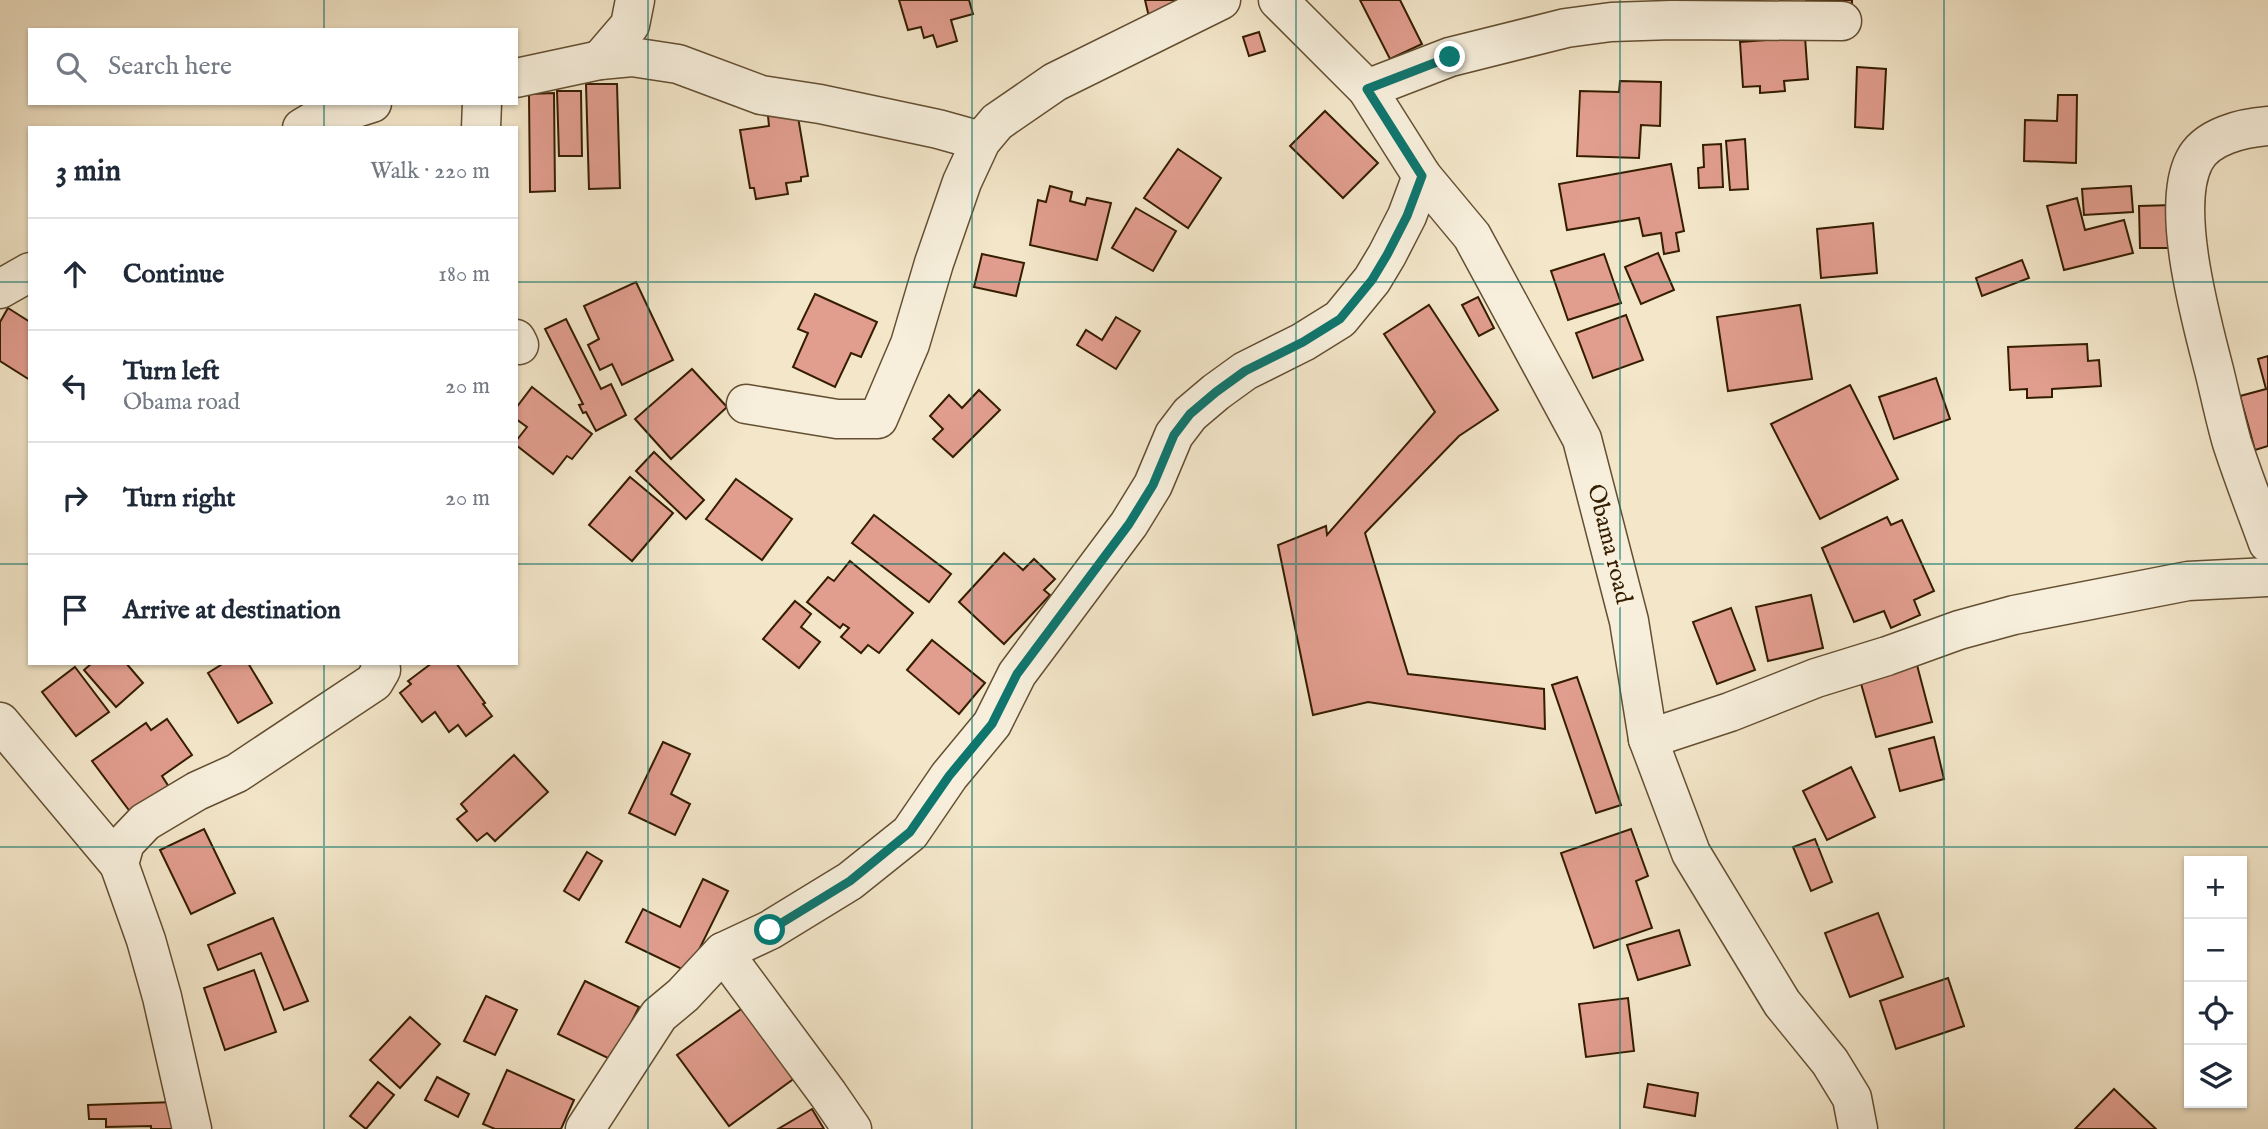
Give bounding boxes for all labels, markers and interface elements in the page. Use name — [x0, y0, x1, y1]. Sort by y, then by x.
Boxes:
search box — [28, 28, 518, 105]
route end — [1434, 41, 1465, 72]
icon: search — [52, 48, 90, 86]
text: Search here — [108, 50, 232, 83]
text: 3 min — [56, 153, 121, 191]
text: Walk · 220 m — [370, 157, 490, 186]
icon: ahead — [56, 255, 94, 293]
text: Continue — [123, 258, 224, 291]
text: 180 m — [438, 260, 490, 289]
text: Turn left — [123, 355, 220, 388]
icon: left — [56, 367, 94, 405]
text: 20 m — [445, 372, 490, 401]
text: Obama road — [123, 388, 240, 417]
icon: right — [56, 479, 94, 517]
street label: Obama road — [1579, 481, 1639, 607]
text: Turn right — [123, 482, 236, 515]
text: 20 m — [445, 484, 490, 513]
icon: arrive — [56, 591, 94, 629]
text: Arrive at destination — [123, 594, 341, 627]
map controls — [2184, 856, 2247, 1108]
button: + — [2184, 856, 2247, 919]
route start — [754, 914, 785, 945]
button: − — [2184, 919, 2247, 982]
button: locate — [2184, 982, 2247, 1045]
button: layers — [2184, 1045, 2247, 1108]

